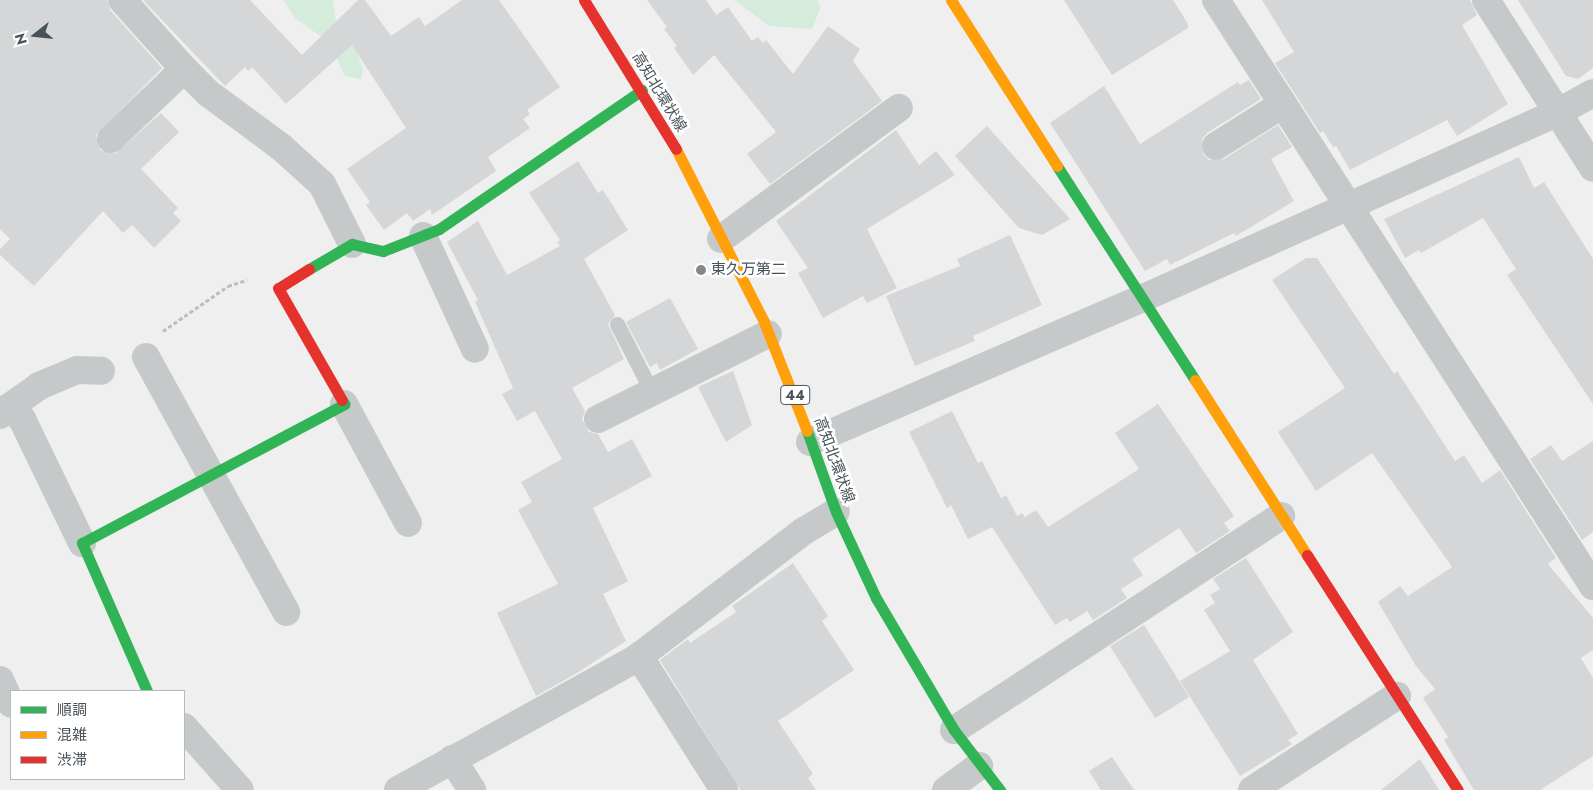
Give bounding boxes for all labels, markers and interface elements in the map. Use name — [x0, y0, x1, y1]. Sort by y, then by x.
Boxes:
north arrow — [10, 10, 60, 60]
text: N — [9, 31, 32, 47]
street label: 高知北環状線 — [628, 49, 690, 135]
place label: 東久万第二 — [711, 261, 786, 279]
marker: 東久万第二 — [695, 264, 707, 276]
road number: 44 — [780, 384, 810, 406]
street label: 高知北環状線 — [810, 415, 858, 505]
legend — [10, 690, 185, 780]
text: 順調 — [57, 699, 87, 721]
text: 混雑 — [57, 724, 87, 746]
text: 渋滞 — [57, 749, 87, 771]

